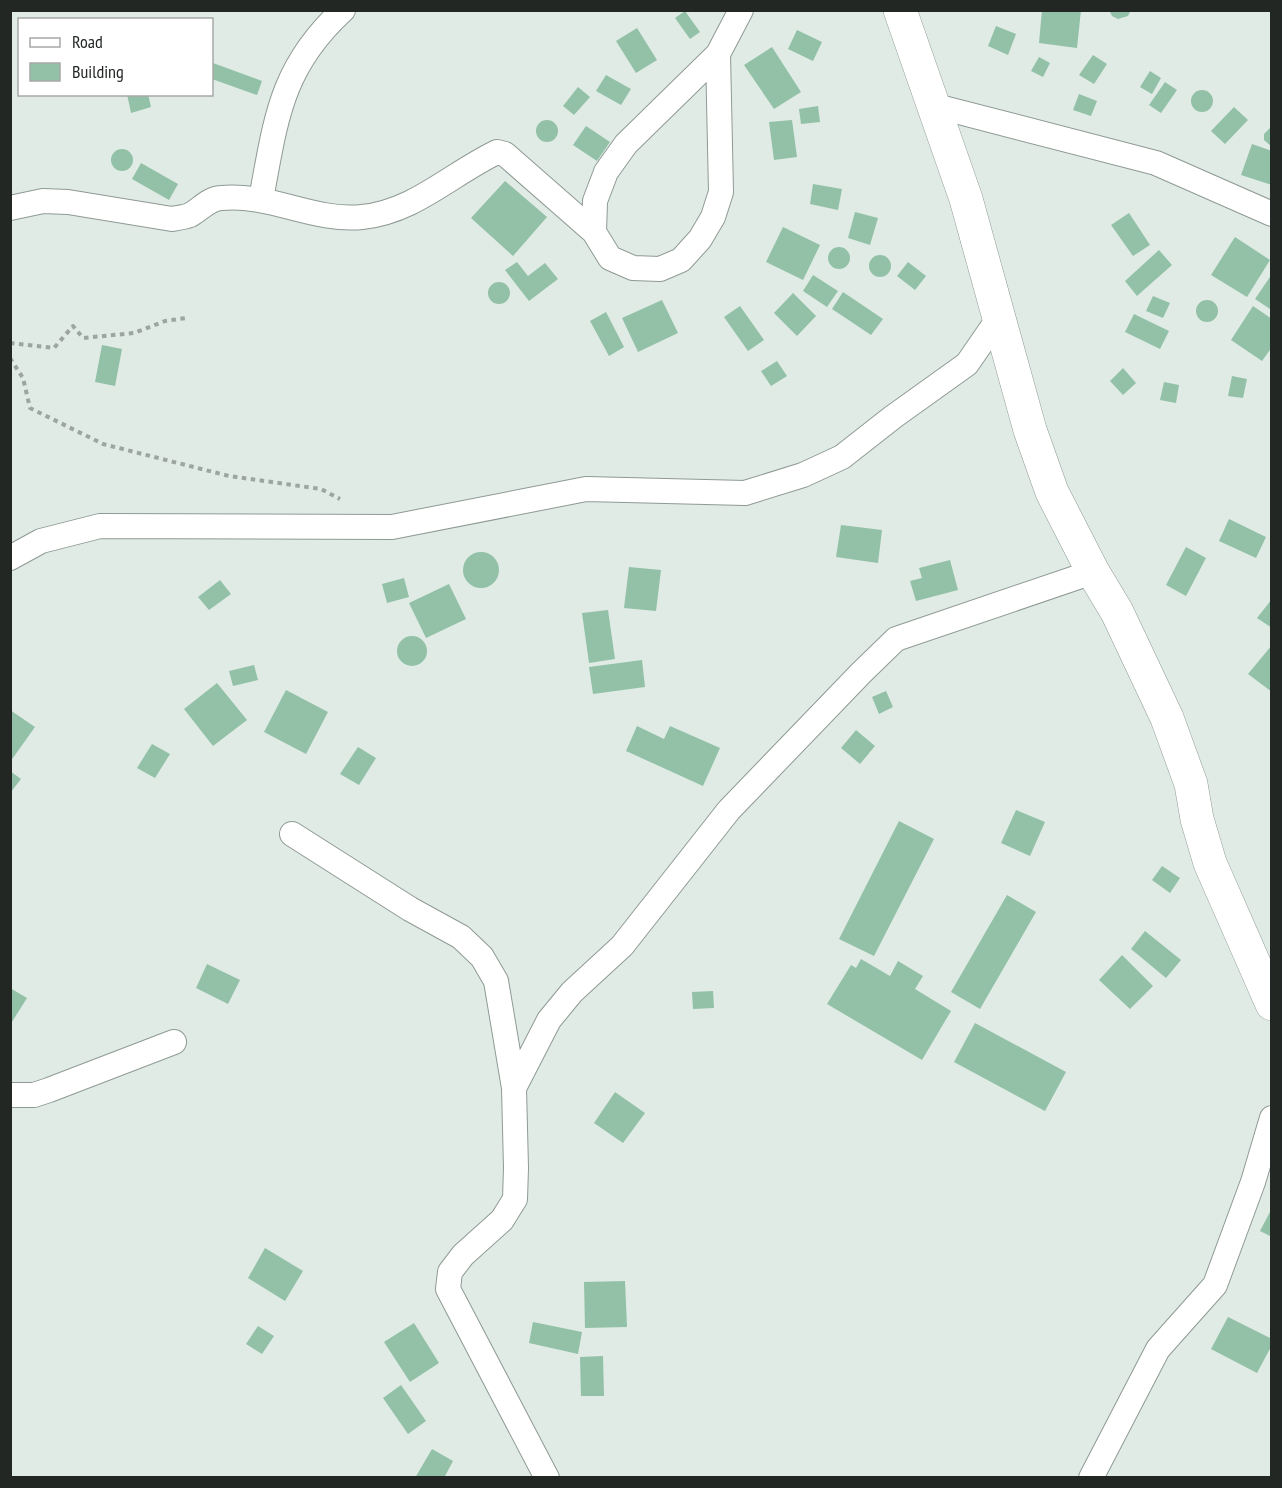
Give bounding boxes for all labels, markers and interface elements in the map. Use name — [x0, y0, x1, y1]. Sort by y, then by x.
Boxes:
legend — [18, 18, 213, 96]
text: Road — [72, 30, 103, 53]
text: Building — [72, 60, 124, 83]

